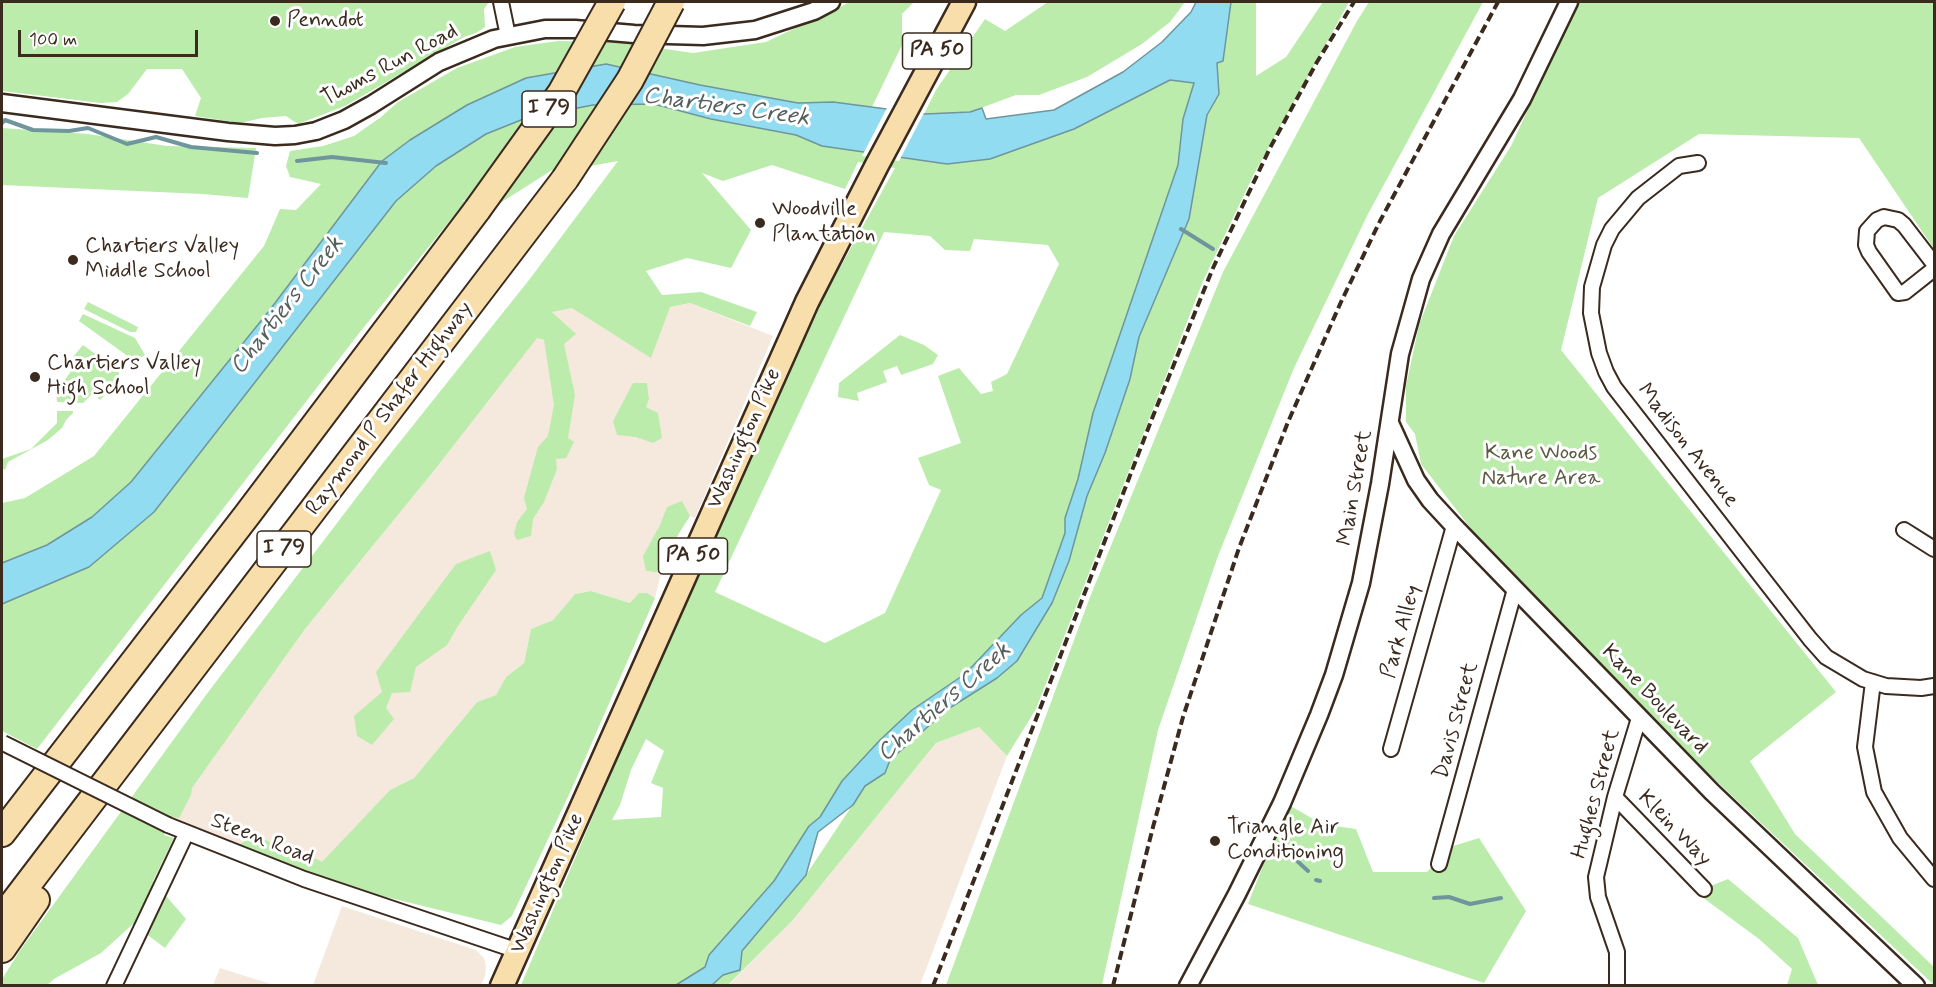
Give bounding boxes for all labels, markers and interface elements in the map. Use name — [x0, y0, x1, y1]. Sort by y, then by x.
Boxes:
place label: Penndot — [287, 8, 364, 34]
marker: Penndot — [268, 14, 282, 28]
scale bar — [21, 18, 201, 56]
street label: Thoms Run Road — [317, 19, 463, 113]
text: 100 m — [29, 28, 77, 52]
road number: PA 50 — [902, 33, 972, 69]
water label: Chartiers Creek — [641, 82, 811, 134]
road number: I 79 — [522, 91, 576, 127]
place label: Woodville Plantation — [772, 197, 875, 248]
marker: Woodville Plantation — [753, 216, 767, 230]
water label: Chartiers Creek — [225, 231, 351, 381]
place label: Chartiers Valley Middle School — [85, 234, 239, 286]
marker: Chartiers Valley Middle School — [66, 253, 80, 267]
street label: Raymond P Shafer Highway — [301, 297, 479, 521]
place label: Chartiers Valley High School — [47, 351, 201, 402]
street label: Washington Pike — [702, 365, 788, 513]
marker: Chartiers Valley High School — [28, 370, 42, 384]
street label: Madison Avenue — [1630, 379, 1744, 513]
street label: Main Street — [1333, 428, 1379, 548]
park label: Kane Woods Nature Area — [1481, 441, 1601, 493]
road number: I 79 — [257, 531, 311, 567]
road number: PA 50 — [658, 538, 728, 574]
street label: Park Alley — [1376, 582, 1428, 682]
water label: Chartiers Creek — [872, 637, 1018, 769]
street label: Kane Boulevard — [1595, 640, 1713, 760]
street label: Davis Street — [1429, 660, 1485, 782]
street label: Hughes Street — [1567, 726, 1627, 862]
street label: Klein Way — [1631, 785, 1717, 873]
street label: Steen Road — [207, 808, 317, 872]
street label: Washington Pike — [505, 810, 591, 958]
place label: Triangle Air Conditioning — [1227, 815, 1344, 866]
marker: Triangle Air Conditioning — [1208, 834, 1222, 848]

